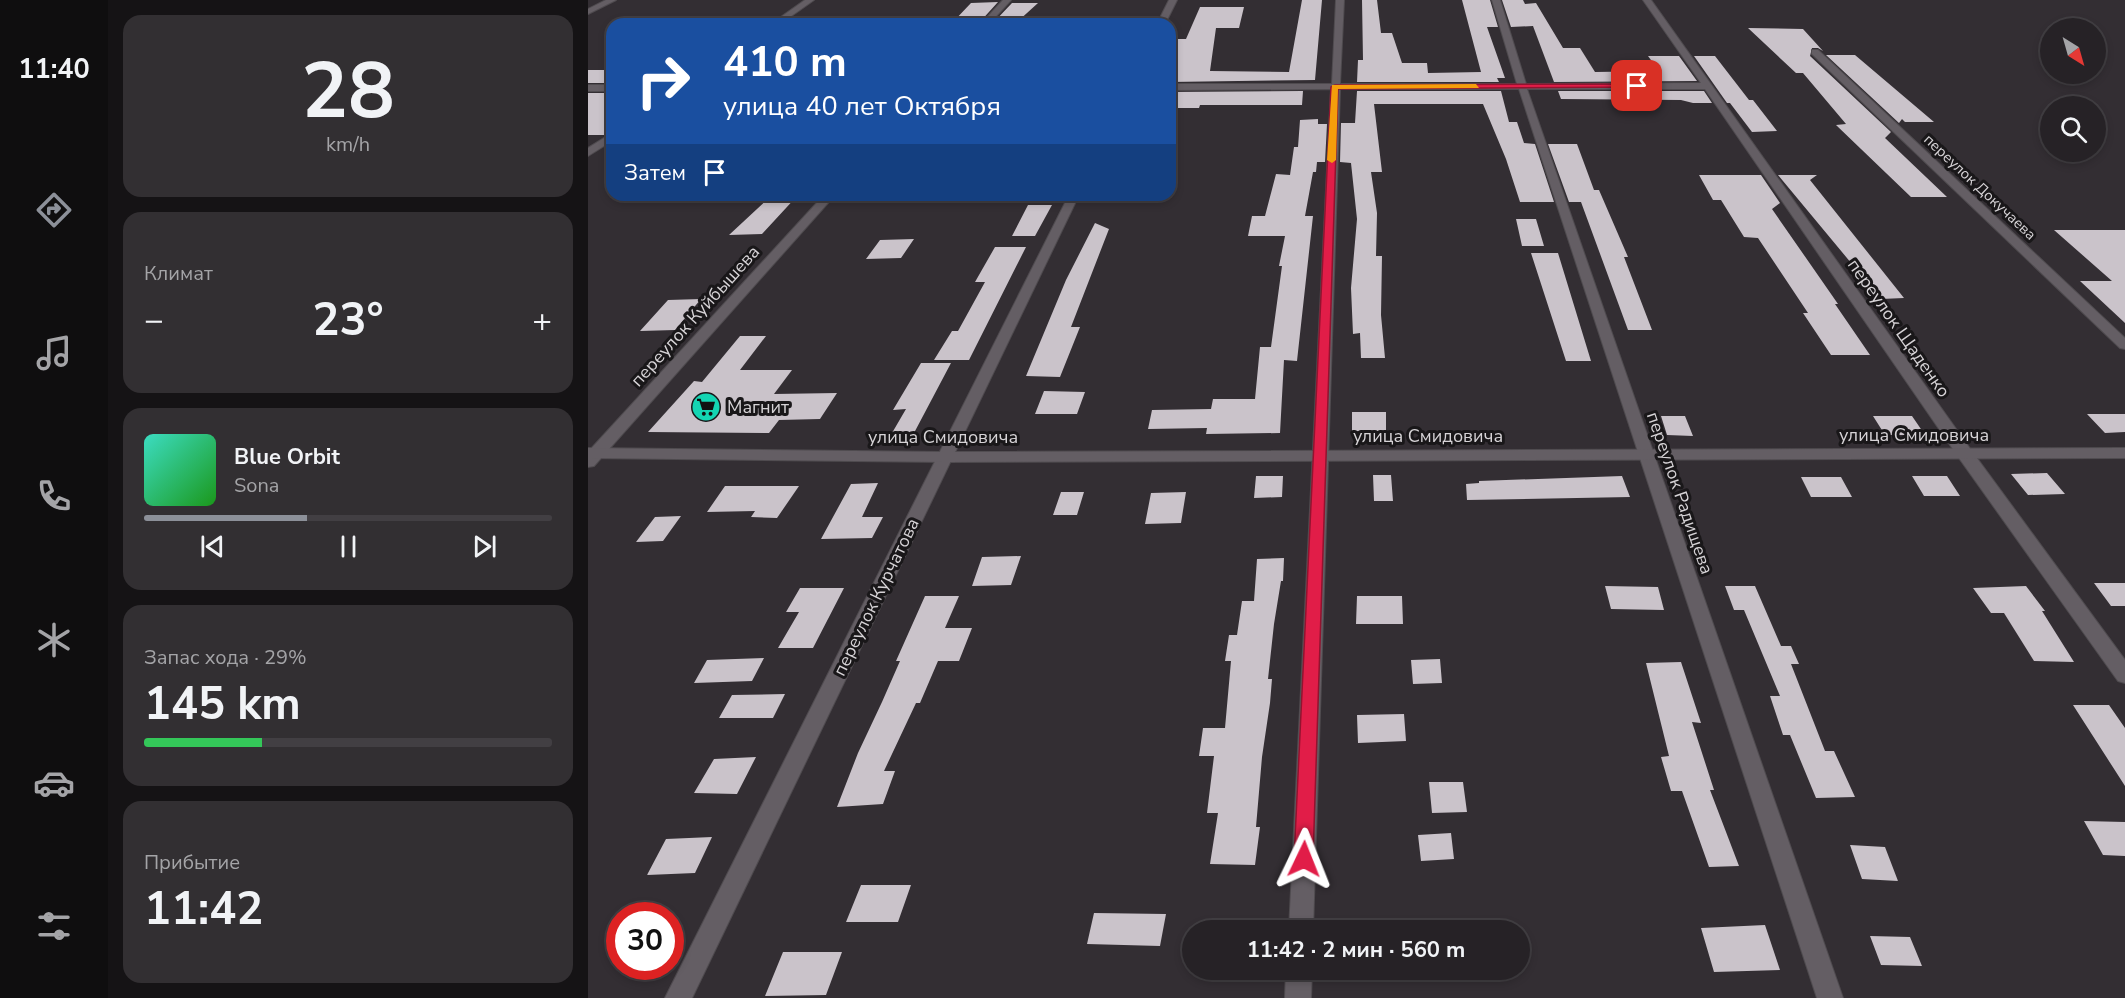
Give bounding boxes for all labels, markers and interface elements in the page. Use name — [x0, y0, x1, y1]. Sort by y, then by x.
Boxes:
north arrow — [2040, 18, 2106, 84]
map controls — [2040, 18, 2106, 162]
text: 410 m — [723, 34, 847, 91]
text: 28 — [301, 38, 395, 145]
icon: right — [624, 42, 702, 120]
text: 11:40 — [18, 51, 90, 88]
pin — [1611, 60, 1662, 111]
icon: arrive — [1620, 69, 1653, 102]
text: улица 40 лет Октября — [723, 88, 1001, 125]
button: search — [2040, 96, 2106, 162]
street label: переулок Докучаева — [1920, 130, 2040, 244]
text: km/h — [326, 131, 370, 158]
icon: arrive — [698, 156, 731, 189]
text: Затем — [624, 158, 686, 188]
icon: directions — [33, 189, 75, 231]
street label: переулок Куйбышева — [625, 240, 765, 392]
street label: переулок Щаденко — [1842, 254, 1956, 402]
text: Климат — [144, 260, 213, 287]
text: 23° — [312, 290, 384, 351]
text: − — [144, 298, 164, 343]
text: + — [532, 298, 552, 343]
icon: music — [33, 332, 75, 374]
supermarket icon: Магнит — [690, 391, 722, 423]
place label: Магнит — [727, 395, 789, 419]
street label: переулок Радищева — [1641, 409, 1719, 577]
street label: улица Смидовича — [1839, 423, 1989, 447]
street label: улица Смидовича — [1353, 424, 1503, 448]
street label: улица Смидовича — [868, 425, 1018, 449]
text: Blue Orbit — [234, 442, 340, 472]
text: Sona — [234, 472, 279, 499]
icon: phone — [33, 475, 75, 517]
street label: переулок Курчатова — [827, 514, 925, 680]
icon: previous — [196, 530, 229, 563]
icon: pause — [332, 530, 365, 563]
icon: next — [468, 530, 501, 563]
icon: climate — [33, 619, 75, 661]
text: Запас хода · 29% — [144, 644, 307, 671]
text: 145 km — [144, 674, 301, 735]
icon: car — [33, 762, 75, 804]
position arrow — [1272, 827, 1336, 891]
text: Прибытие — [144, 849, 240, 876]
text: 11:42 — [144, 879, 263, 940]
speed limit sign: 30 — [606, 902, 684, 980]
icon: filters — [33, 905, 75, 947]
text: 11:42 · 2 мин · 560 m — [1247, 935, 1465, 965]

